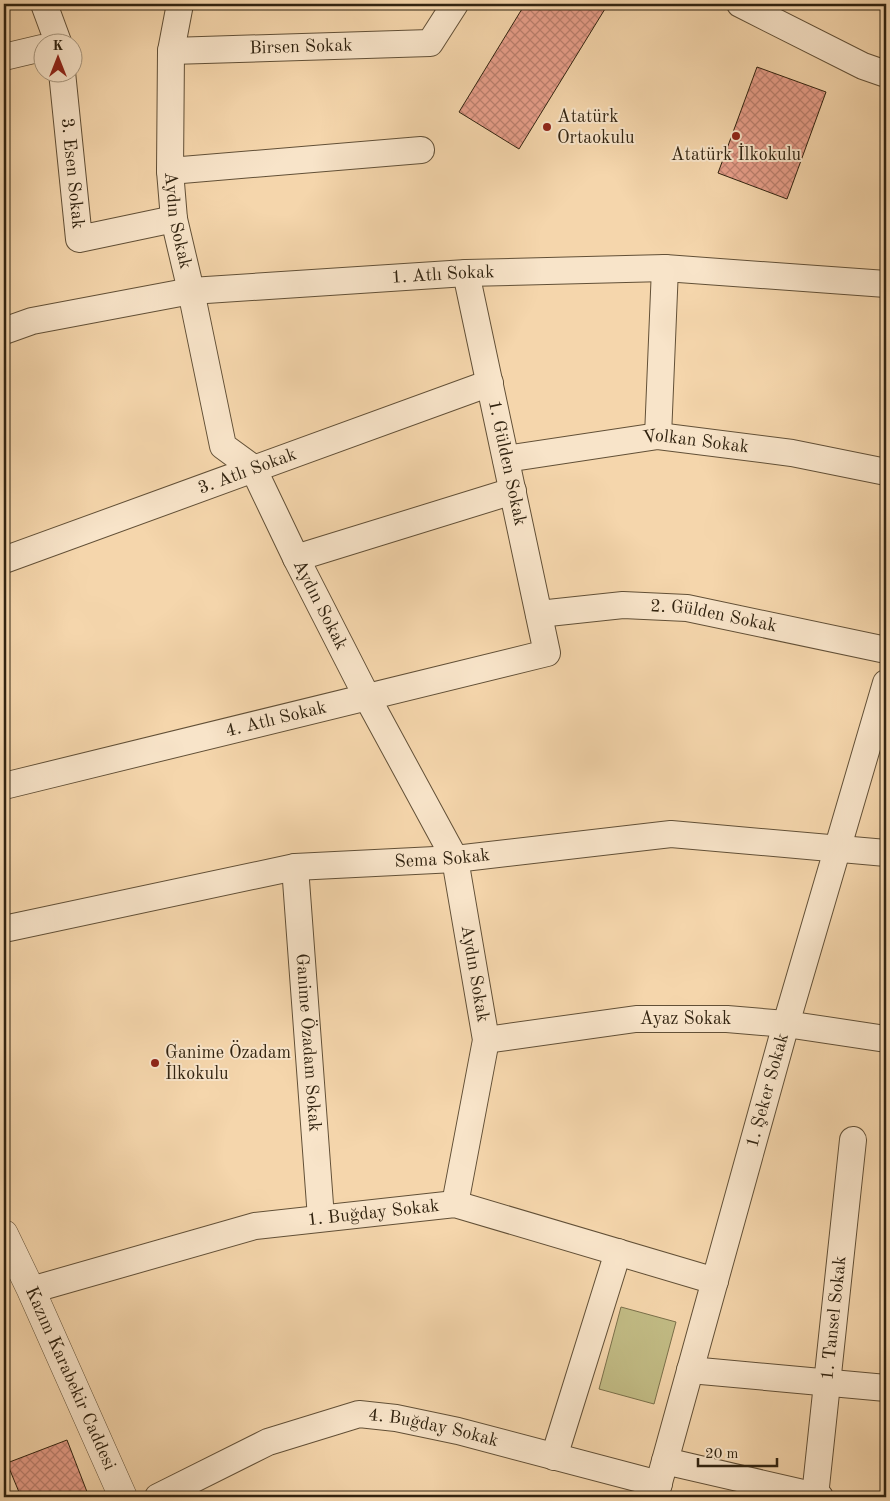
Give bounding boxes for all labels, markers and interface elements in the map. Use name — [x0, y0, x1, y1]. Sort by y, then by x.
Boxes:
north arrow — [32, 32, 82, 82]
street label: Birsen Sokak — [249, 36, 353, 58]
text: K — [53, 39, 64, 53]
place label: Atatürk Ortaokulu — [557, 108, 635, 147]
street label: 3. Esen Sokak — [58, 117, 87, 230]
marker: Atatürk Ortaokulu — [541, 121, 553, 133]
marker: Atatürk İlkokulu — [730, 130, 742, 142]
place label: Atatürk İlkokulu — [671, 143, 802, 164]
street label: Aydın Sokak — [161, 171, 195, 271]
street label: 1. Atlı Sokak — [391, 263, 495, 287]
street label: 1. Gülden Sokak — [485, 398, 529, 528]
street label: Volkan Sokak — [642, 427, 750, 456]
street label: 3. Atlı Sokak — [196, 445, 299, 497]
street label: Aydın Sokak — [290, 557, 350, 653]
street label: 2. Gülden Sokak — [650, 597, 778, 636]
street label: 4. Atlı Sokak — [224, 698, 328, 740]
street label: Sema Sokak — [394, 846, 491, 871]
street label: Aydın Sokak — [457, 924, 492, 1024]
street label: Ganime Özadam Sokak — [292, 953, 324, 1132]
street label: Ayaz Sokak — [640, 1010, 731, 1028]
street label: 1. Şeker Sokak — [743, 1031, 792, 1150]
place label: Ganime Özadam İlkokulu — [165, 1040, 291, 1083]
marker: Ganime Özadam İlkokulu — [149, 1057, 161, 1069]
street label: 1. Buğday Sokak — [306, 1197, 440, 1229]
street label: 1. Tansel Sokak — [818, 1255, 850, 1381]
street label: Kazım Karabekir Caddesi — [22, 1284, 119, 1473]
street label: 4. Buğday Sokak — [367, 1406, 501, 1450]
scale bar — [698, 1436, 776, 1468]
text: 20 m — [705, 1447, 739, 1462]

